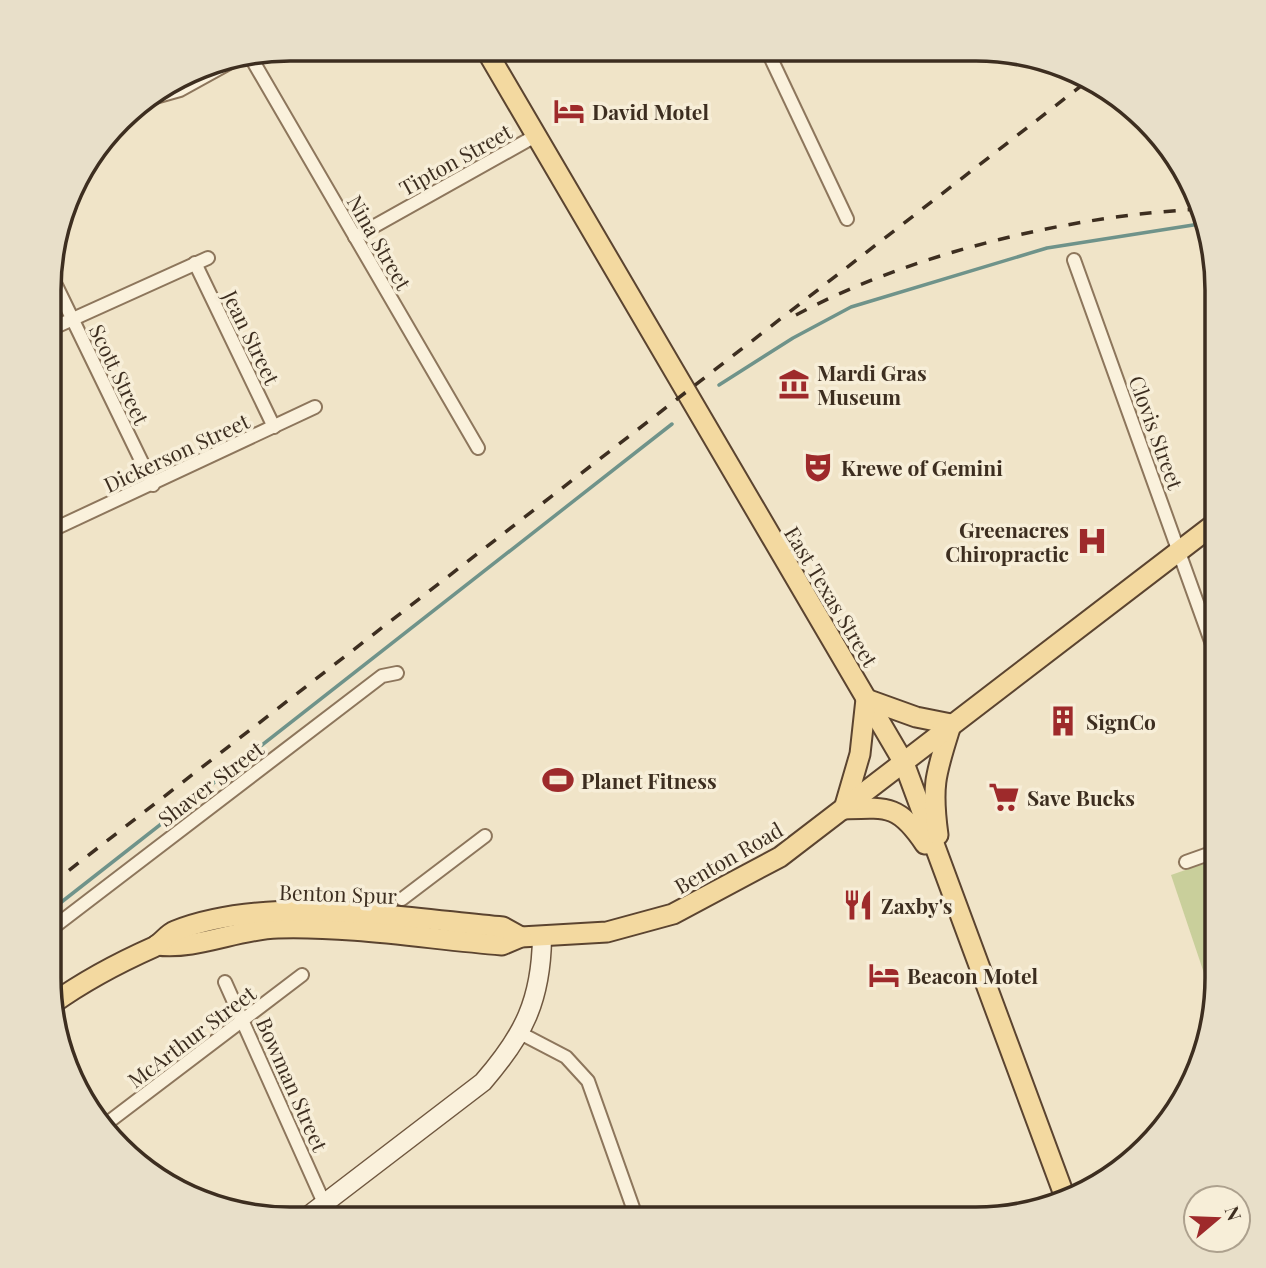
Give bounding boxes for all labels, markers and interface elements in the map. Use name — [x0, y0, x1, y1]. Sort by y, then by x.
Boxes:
hotel icon: David Motel — [552, 94, 586, 128]
place label: David Motel — [592, 97, 709, 125]
street label: Tipton Street — [394, 116, 517, 201]
street label: Nina Street — [342, 189, 419, 295]
street label: Jean Street — [217, 284, 287, 389]
street label: Scott Street — [84, 319, 157, 429]
place label: Mardi Gras Museum — [817, 358, 927, 410]
museum icon: Mardi Gras Museum — [777, 367, 811, 401]
street label: Clovis Street — [1123, 371, 1191, 493]
street label: Dickerson Street — [99, 406, 254, 498]
theatre icon: Krewe of Gemini — [801, 450, 835, 484]
place label: Krewe of Gemini — [841, 453, 1003, 481]
place label: Greenacres Chiropractic — [945, 515, 1069, 567]
street label: East Texas Street — [779, 521, 885, 672]
hospital icon: Greenacres Chiropractic — [1075, 524, 1109, 558]
building icon: SignCo — [1046, 704, 1080, 738]
place label: SignCo — [1086, 707, 1156, 735]
street label: Shaver Street — [152, 734, 269, 832]
sports icon: Planet Fitness — [541, 763, 575, 797]
place label: Planet Fitness — [581, 766, 717, 794]
supermarket icon: Save Bucks — [987, 780, 1021, 814]
place label: Save Bucks — [1027, 783, 1135, 811]
street label: Benton Road — [669, 815, 787, 899]
street label: Benton Spur — [279, 877, 398, 909]
restaurant icon: Zaxby's — [841, 888, 875, 922]
place label: Zaxby's — [881, 891, 953, 919]
hotel icon: Beacon Motel — [867, 958, 901, 992]
place label: Beacon Motel — [907, 961, 1038, 989]
street label: McArthur Street — [121, 978, 261, 1093]
street label: Bowman Street — [251, 1013, 335, 1156]
north arrow — [1182, 1184, 1252, 1254]
text: N — [1219, 1202, 1249, 1224]

